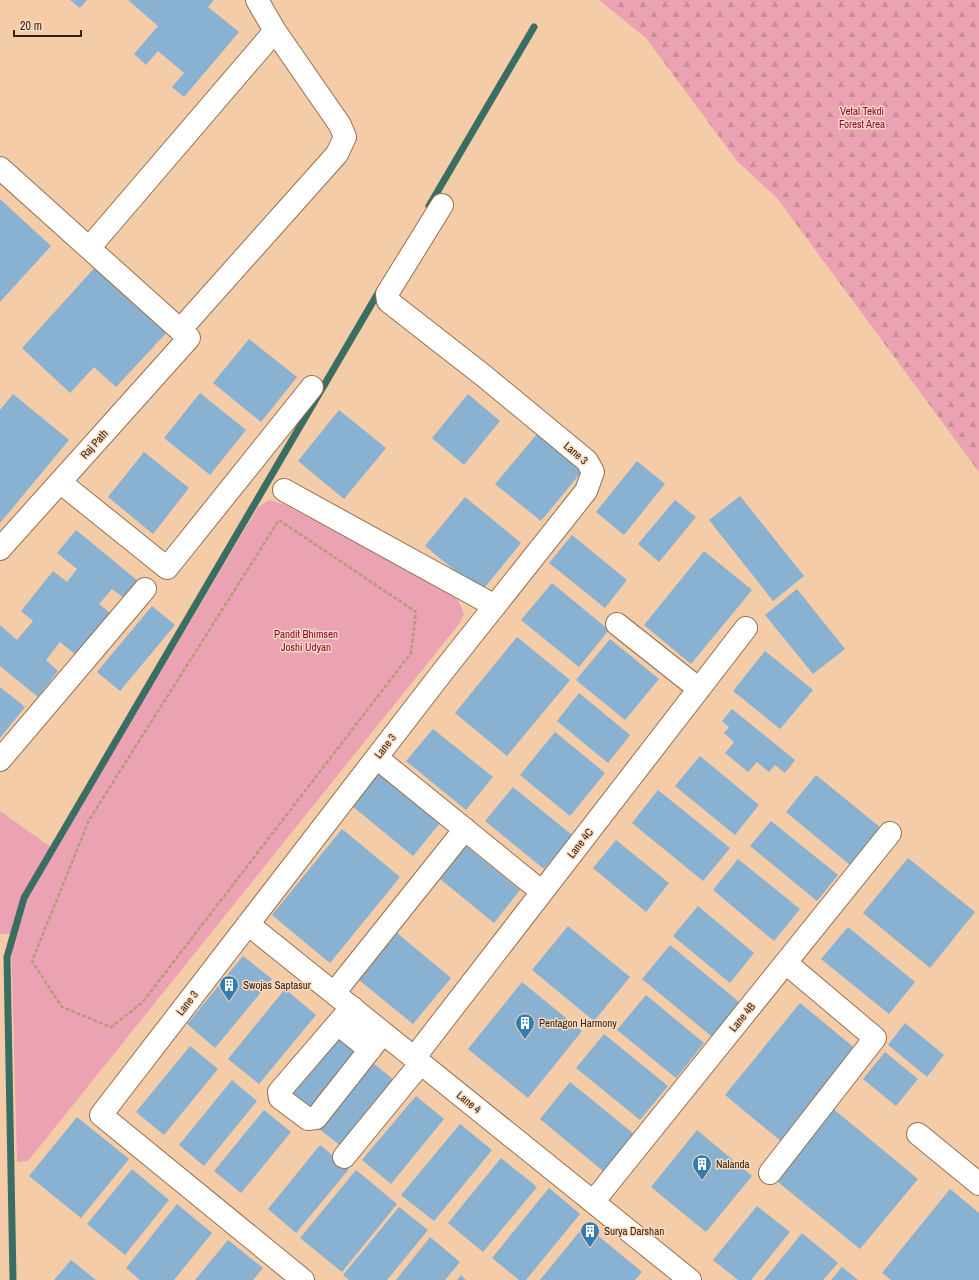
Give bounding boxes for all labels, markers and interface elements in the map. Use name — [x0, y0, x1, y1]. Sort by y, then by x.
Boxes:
scale bar — [14, 12, 81, 38]
text: 20 m — [20, 18, 42, 34]
park label: Vetal Tekdi Forest Area — [839, 104, 885, 131]
street label: Raj Path — [77, 426, 111, 462]
street label: Lane 3 — [561, 439, 591, 467]
park label: Pandit Bhimsen Joshi Udyan — [274, 627, 338, 654]
street label: Lane 3 — [371, 731, 399, 761]
street label: Lane 4C — [564, 825, 596, 861]
building icon: Swojas Saptasur — [218, 974, 240, 1002]
place label: Swojas Saptasur — [243, 978, 311, 992]
street label: Lane 3 — [173, 988, 201, 1018]
street label: Lane 4B — [726, 1000, 758, 1034]
building icon: Pentagon Harmony — [514, 1012, 536, 1040]
place label: Pentagon Harmony — [539, 1016, 617, 1030]
street label: Lane 4 — [454, 1088, 484, 1116]
building icon: Nalanda — [691, 1153, 713, 1181]
place label: Nalanda — [716, 1157, 750, 1171]
building icon: Surya Darshan — [579, 1220, 601, 1248]
place label: Surya Darshan — [604, 1224, 664, 1238]

